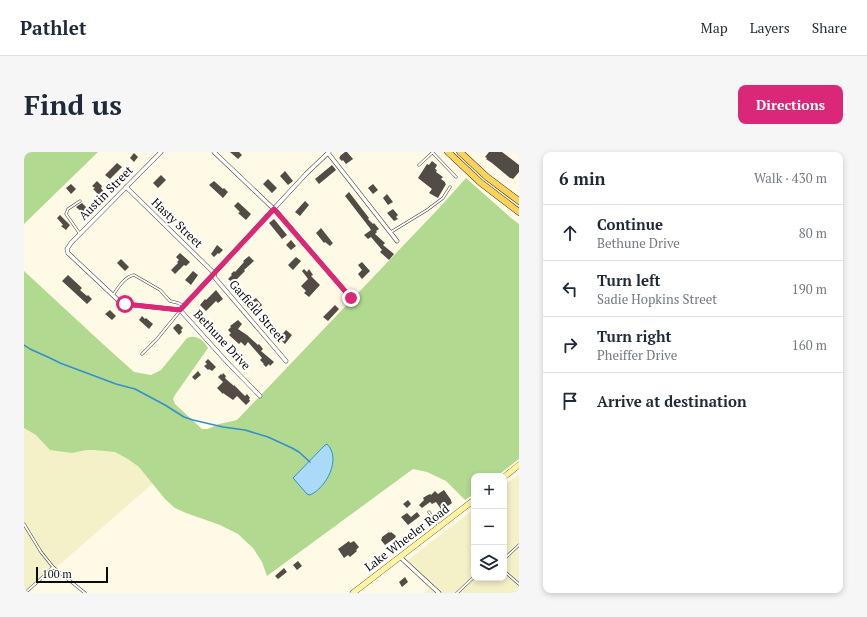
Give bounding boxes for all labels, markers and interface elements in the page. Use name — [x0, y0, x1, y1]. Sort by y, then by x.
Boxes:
text: Pathlet — [20, 15, 86, 40]
text: Map — [701, 18, 728, 37]
text: Layers — [750, 18, 790, 37]
text: Share — [812, 18, 847, 37]
button: Directions — [738, 85, 843, 124]
text: Find us — [24, 86, 122, 123]
street label: Austin Street — [75, 162, 136, 223]
text: 6 min — [559, 167, 606, 190]
text: Walk · 430 m — [754, 169, 827, 187]
street label: Hasty Street — [149, 195, 206, 251]
text: Continue — [597, 214, 663, 234]
icon: ahead — [559, 222, 581, 244]
text: 80 m — [799, 224, 827, 242]
text: Bethune Drive — [597, 234, 680, 252]
text: Turn left — [597, 270, 661, 290]
street label: Garfield Street — [226, 277, 289, 345]
icon: left — [559, 278, 581, 300]
text: 190 m — [792, 280, 827, 298]
route end — [342, 289, 360, 307]
text: Sadie Hopkins Street — [597, 290, 717, 308]
route start — [116, 295, 134, 313]
street label: Bethune Drive — [191, 307, 254, 373]
text: Turn right — [597, 326, 672, 346]
icon: right — [559, 334, 581, 356]
text: 160 m — [792, 336, 827, 354]
text: Pheiffer Drive — [597, 346, 677, 364]
icon: arrive — [559, 390, 581, 412]
text: Arrive at destination — [597, 391, 747, 411]
map controls — [471, 473, 507, 581]
button: + — [471, 473, 507, 509]
street label: Lake Wheeler Road — [361, 501, 452, 574]
button: − — [471, 509, 507, 545]
button: layers — [471, 545, 507, 581]
scale bar — [36, 565, 108, 584]
text: 100 m — [42, 567, 72, 581]

